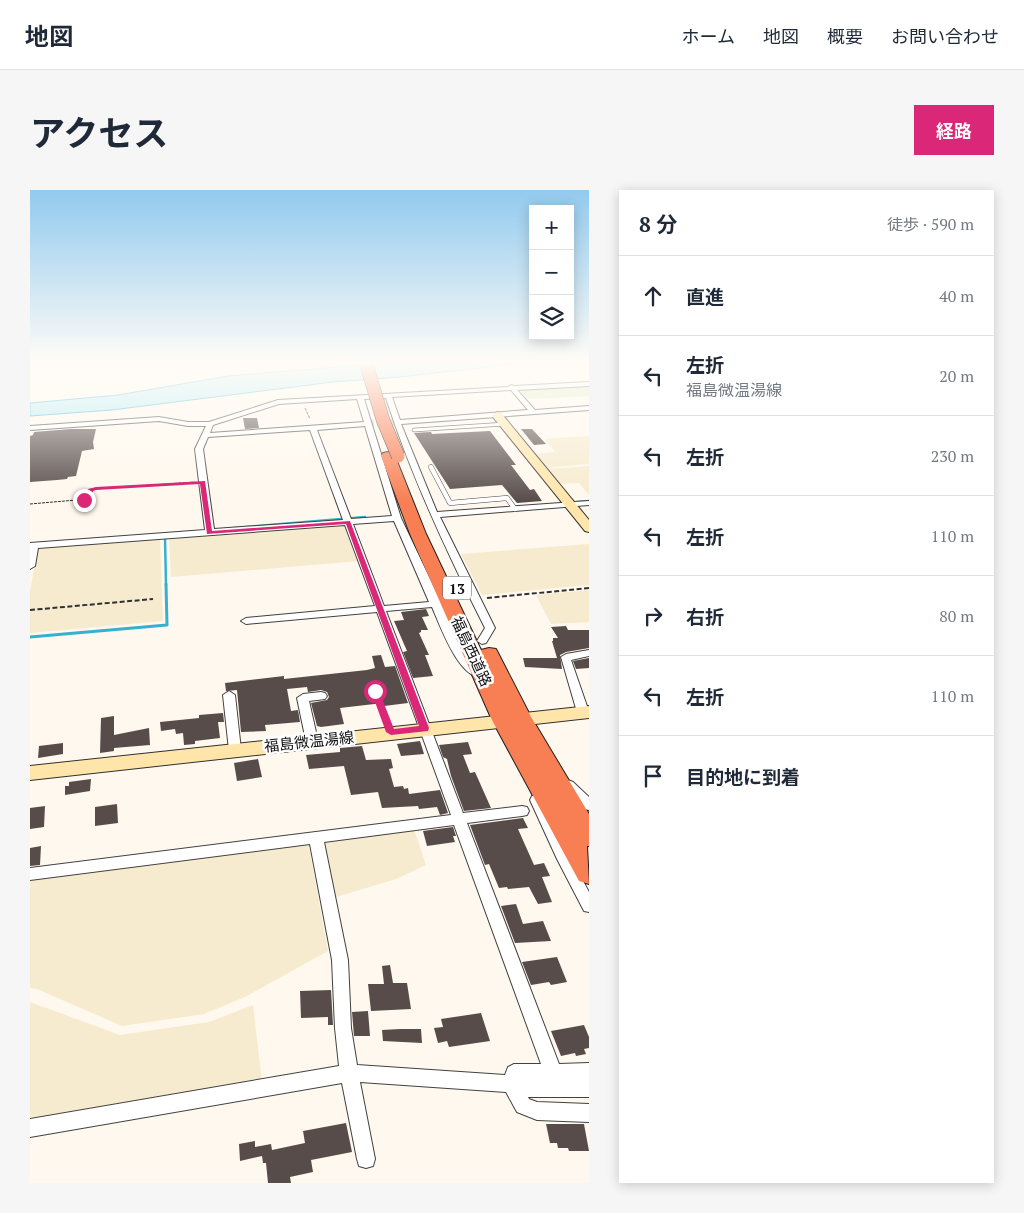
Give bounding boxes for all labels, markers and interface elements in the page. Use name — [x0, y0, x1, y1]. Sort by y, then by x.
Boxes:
text: 地図 — [25, 20, 73, 52]
text: ホーム — [682, 24, 735, 48]
text: 地図 — [763, 24, 799, 48]
text: 概要 — [827, 24, 863, 48]
text: お問い合わせ — [891, 24, 999, 48]
button: 経路 — [914, 105, 994, 155]
text: アクセス — [30, 110, 168, 156]
map controls — [529, 205, 574, 340]
button: + — [529, 205, 574, 250]
text: 8 分 — [639, 210, 678, 238]
text: 徒歩 · 590 m — [887, 213, 974, 235]
button: − — [529, 250, 574, 295]
icon: ahead — [639, 282, 667, 310]
text: 直進 — [686, 284, 724, 309]
text: 40 m — [939, 285, 974, 307]
button: layers — [529, 295, 574, 340]
text: 左折 — [686, 352, 724, 377]
icon: left — [639, 362, 667, 390]
text: 20 m — [939, 365, 974, 387]
text: 福島微温湯線 — [686, 379, 782, 401]
icon: left — [639, 442, 667, 470]
text: 左折 — [686, 444, 724, 469]
text: 230 m — [931, 445, 974, 467]
route end — [73, 489, 96, 512]
icon: left — [639, 522, 667, 550]
text: 左折 — [686, 524, 724, 549]
text: 110 m — [931, 525, 974, 547]
road number: 13 — [443, 576, 471, 599]
icon: right — [639, 602, 667, 630]
text: 右折 — [686, 604, 724, 629]
text: 80 m — [939, 605, 974, 627]
street label: 福島西道路 — [447, 613, 497, 689]
route start — [364, 680, 387, 703]
icon: left — [639, 682, 667, 710]
text: 左折 — [686, 684, 724, 709]
text: 110 m — [931, 685, 974, 707]
street label: 福島微温湯線 — [263, 726, 355, 756]
icon: arrive — [639, 762, 667, 790]
text: 目的地に到着 — [686, 764, 800, 789]

